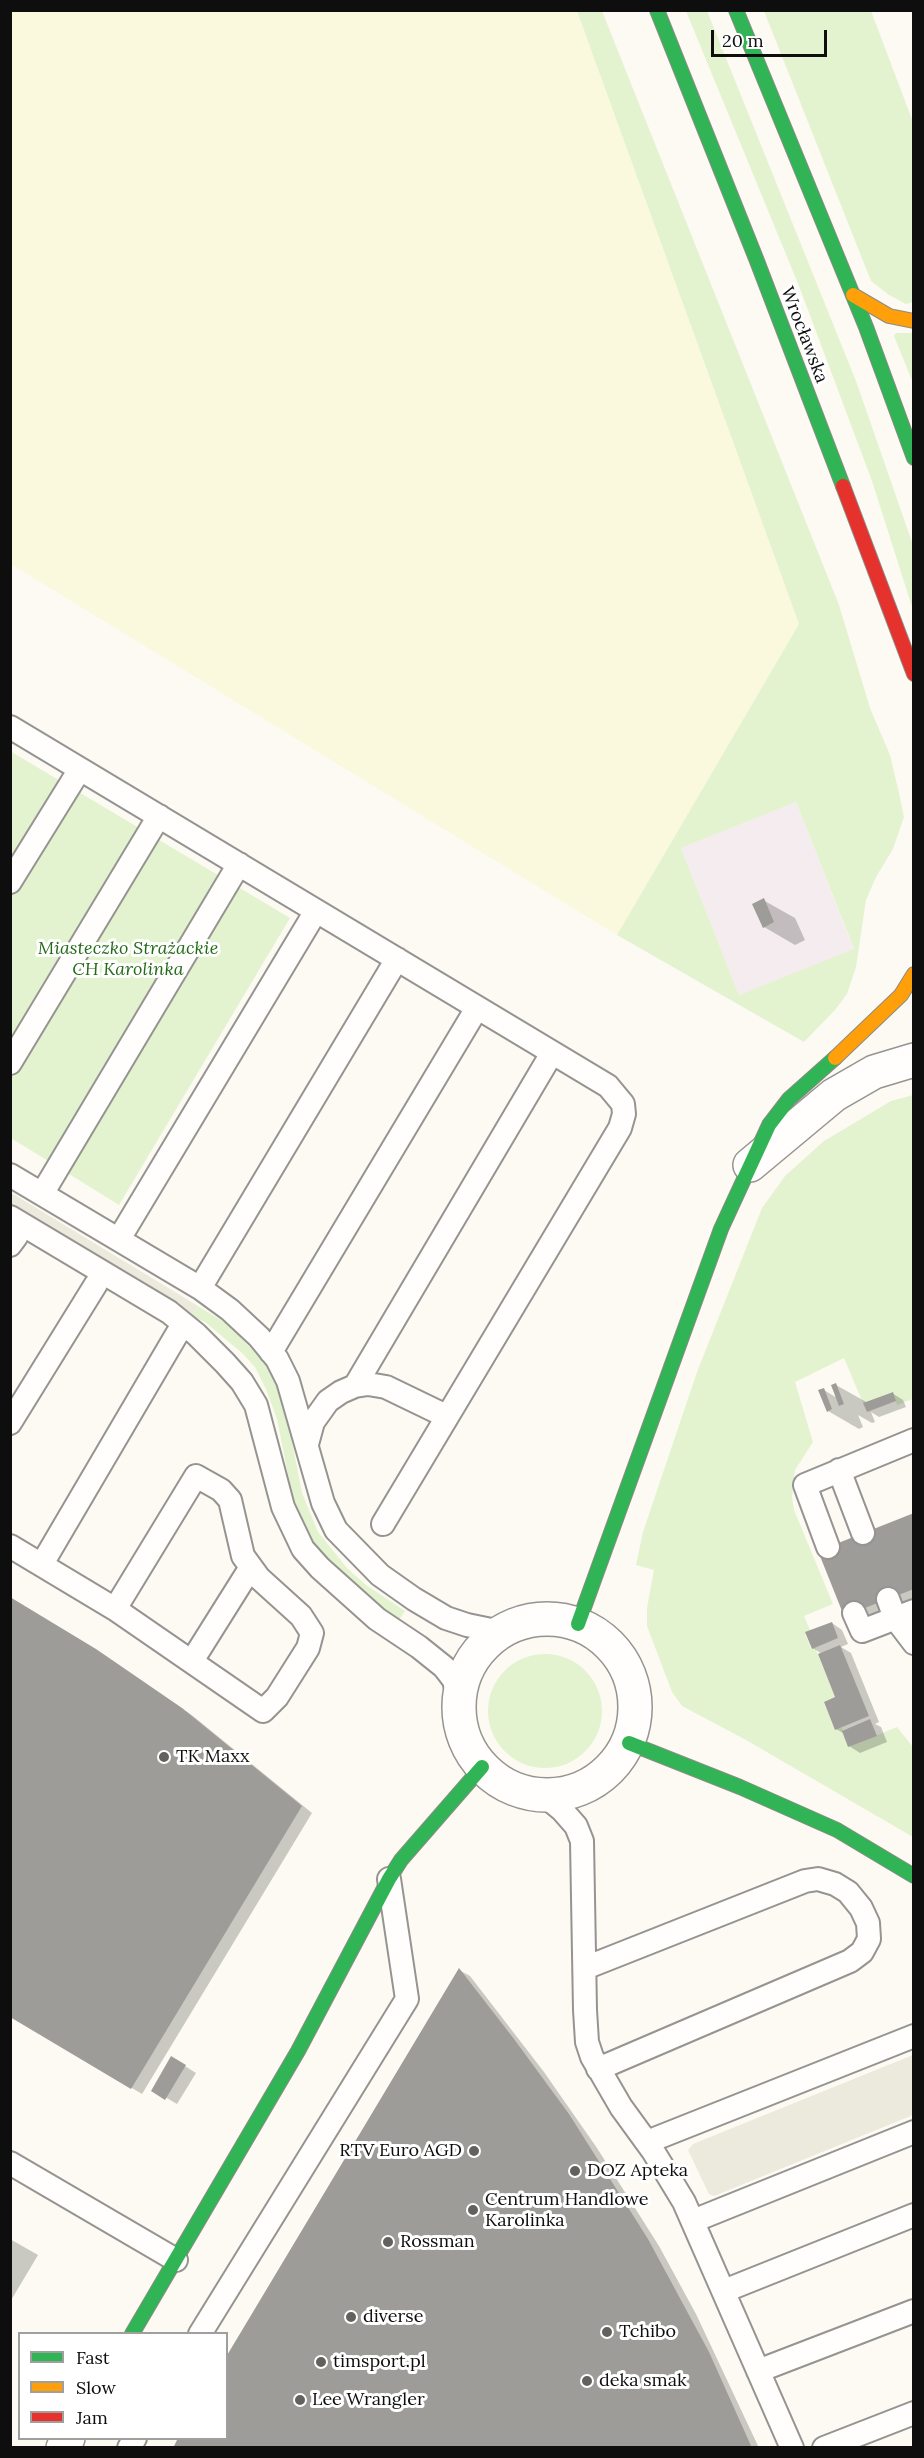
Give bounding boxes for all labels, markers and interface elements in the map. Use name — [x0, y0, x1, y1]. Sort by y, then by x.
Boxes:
scale bar — [714, 18, 830, 56]
text: 20 m — [722, 29, 764, 52]
street label: Wrocławska — [776, 284, 832, 386]
park label: Miasteczko Strażackie CH Karolinka — [38, 938, 218, 980]
place label: TK Maxx — [176, 1746, 249, 1768]
marker: TK Maxx — [157, 1750, 171, 1764]
place label: RTV Euro AGD — [339, 2140, 462, 2162]
marker: RTV Euro AGD — [467, 2144, 481, 2158]
place label: DOZ Apteka — [587, 2160, 688, 2182]
marker: DOZ Apteka — [568, 2164, 582, 2178]
place label: Centrum Handlowe Karolinka — [485, 2189, 649, 2232]
marker: Centrum Handlowe Karolinka — [466, 2203, 480, 2217]
place label: Rossman — [400, 2231, 475, 2253]
marker: Rossman — [381, 2235, 395, 2249]
place label: diverse — [363, 2306, 423, 2328]
marker: diverse — [344, 2310, 358, 2324]
place label: Tchibo — [619, 2321, 676, 2343]
marker: Tchibo — [600, 2325, 614, 2339]
legend — [18, 2332, 228, 2440]
text: Fast — [76, 2346, 110, 2369]
place label: timsport.pl — [333, 2351, 426, 2373]
marker: timsport.pl — [314, 2355, 328, 2369]
place label: deka smak — [599, 2370, 687, 2392]
marker: deka smak — [580, 2374, 594, 2388]
text: Slow — [76, 2376, 116, 2399]
place label: Lee Wrangler — [312, 2389, 425, 2411]
marker: Lee Wrangler — [293, 2393, 307, 2407]
text: Jam — [76, 2406, 108, 2429]

